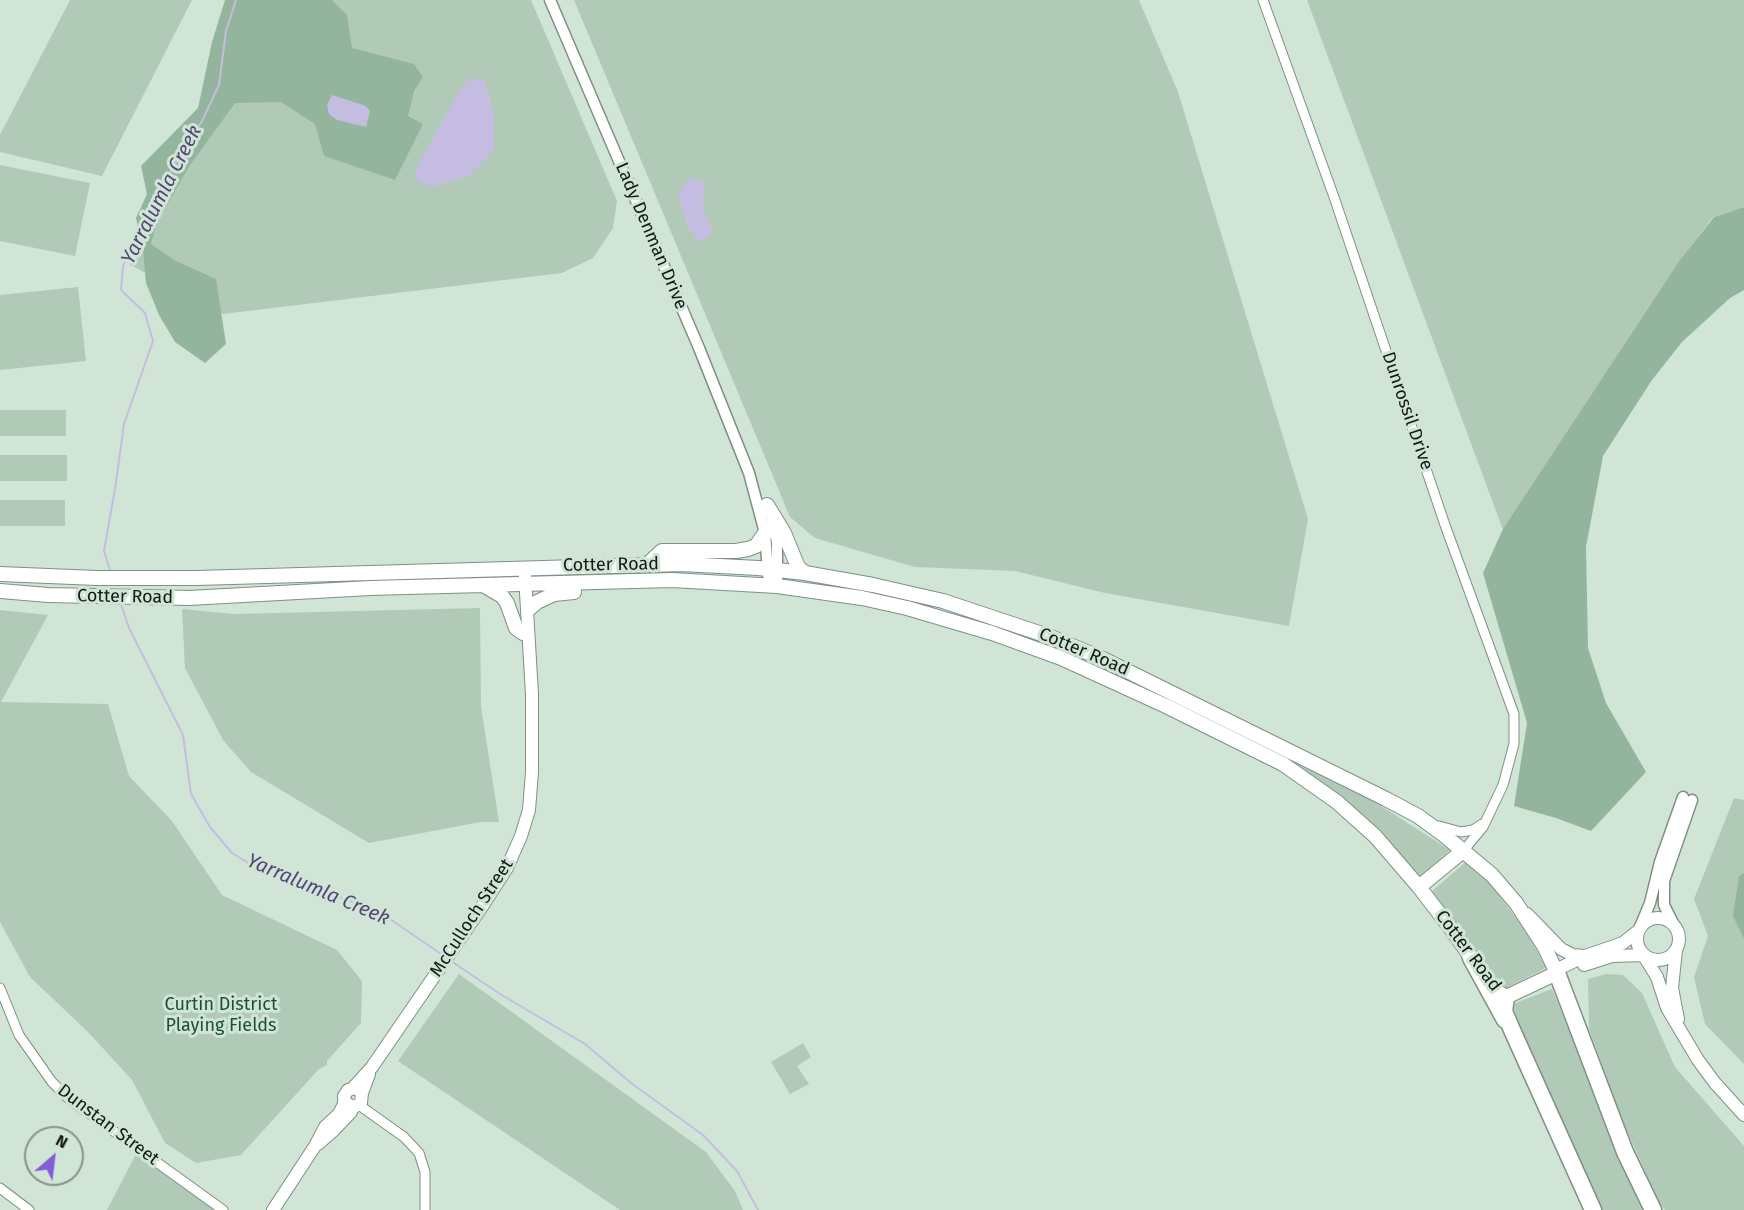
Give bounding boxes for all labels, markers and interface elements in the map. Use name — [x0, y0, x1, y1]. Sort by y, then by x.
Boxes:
water label: Yarralumla Creek — [117, 121, 207, 269]
street label: Lady Denman Drive — [610, 159, 692, 313]
street label: Dunrossil Drive — [1377, 349, 1437, 473]
street label: Cotter Road — [563, 553, 659, 577]
street label: Cotter Road — [77, 585, 173, 609]
street label: Cotter Road — [1036, 623, 1132, 681]
water label: Yarralumla Creek — [243, 849, 393, 931]
street label: McCulloch Street — [426, 855, 518, 981]
street label: Cotter Road — [1430, 906, 1506, 996]
park label: Curtin District Playing Fields — [165, 994, 277, 1036]
street label: Dunstan Street — [53, 1080, 163, 1170]
north arrow — [24, 1126, 84, 1186]
text: N — [53, 1131, 71, 1152]

